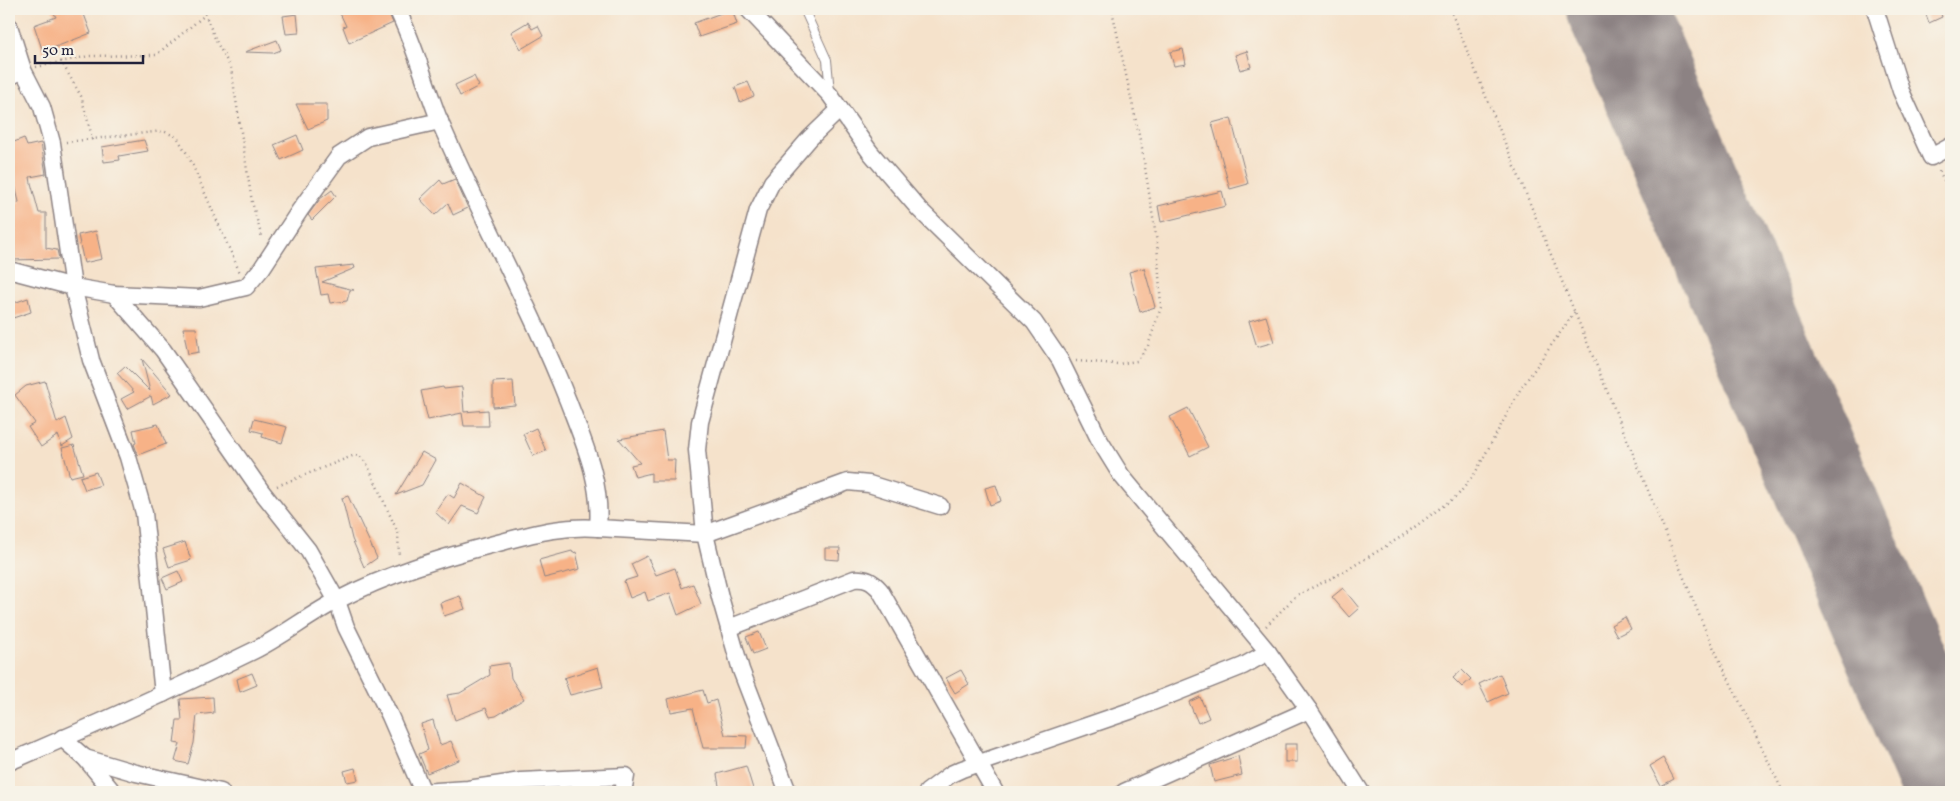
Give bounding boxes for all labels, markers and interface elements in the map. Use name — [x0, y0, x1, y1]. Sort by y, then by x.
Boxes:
scale bar — [35, 32, 142, 64]
text: 50 m — [42, 41, 74, 62]

